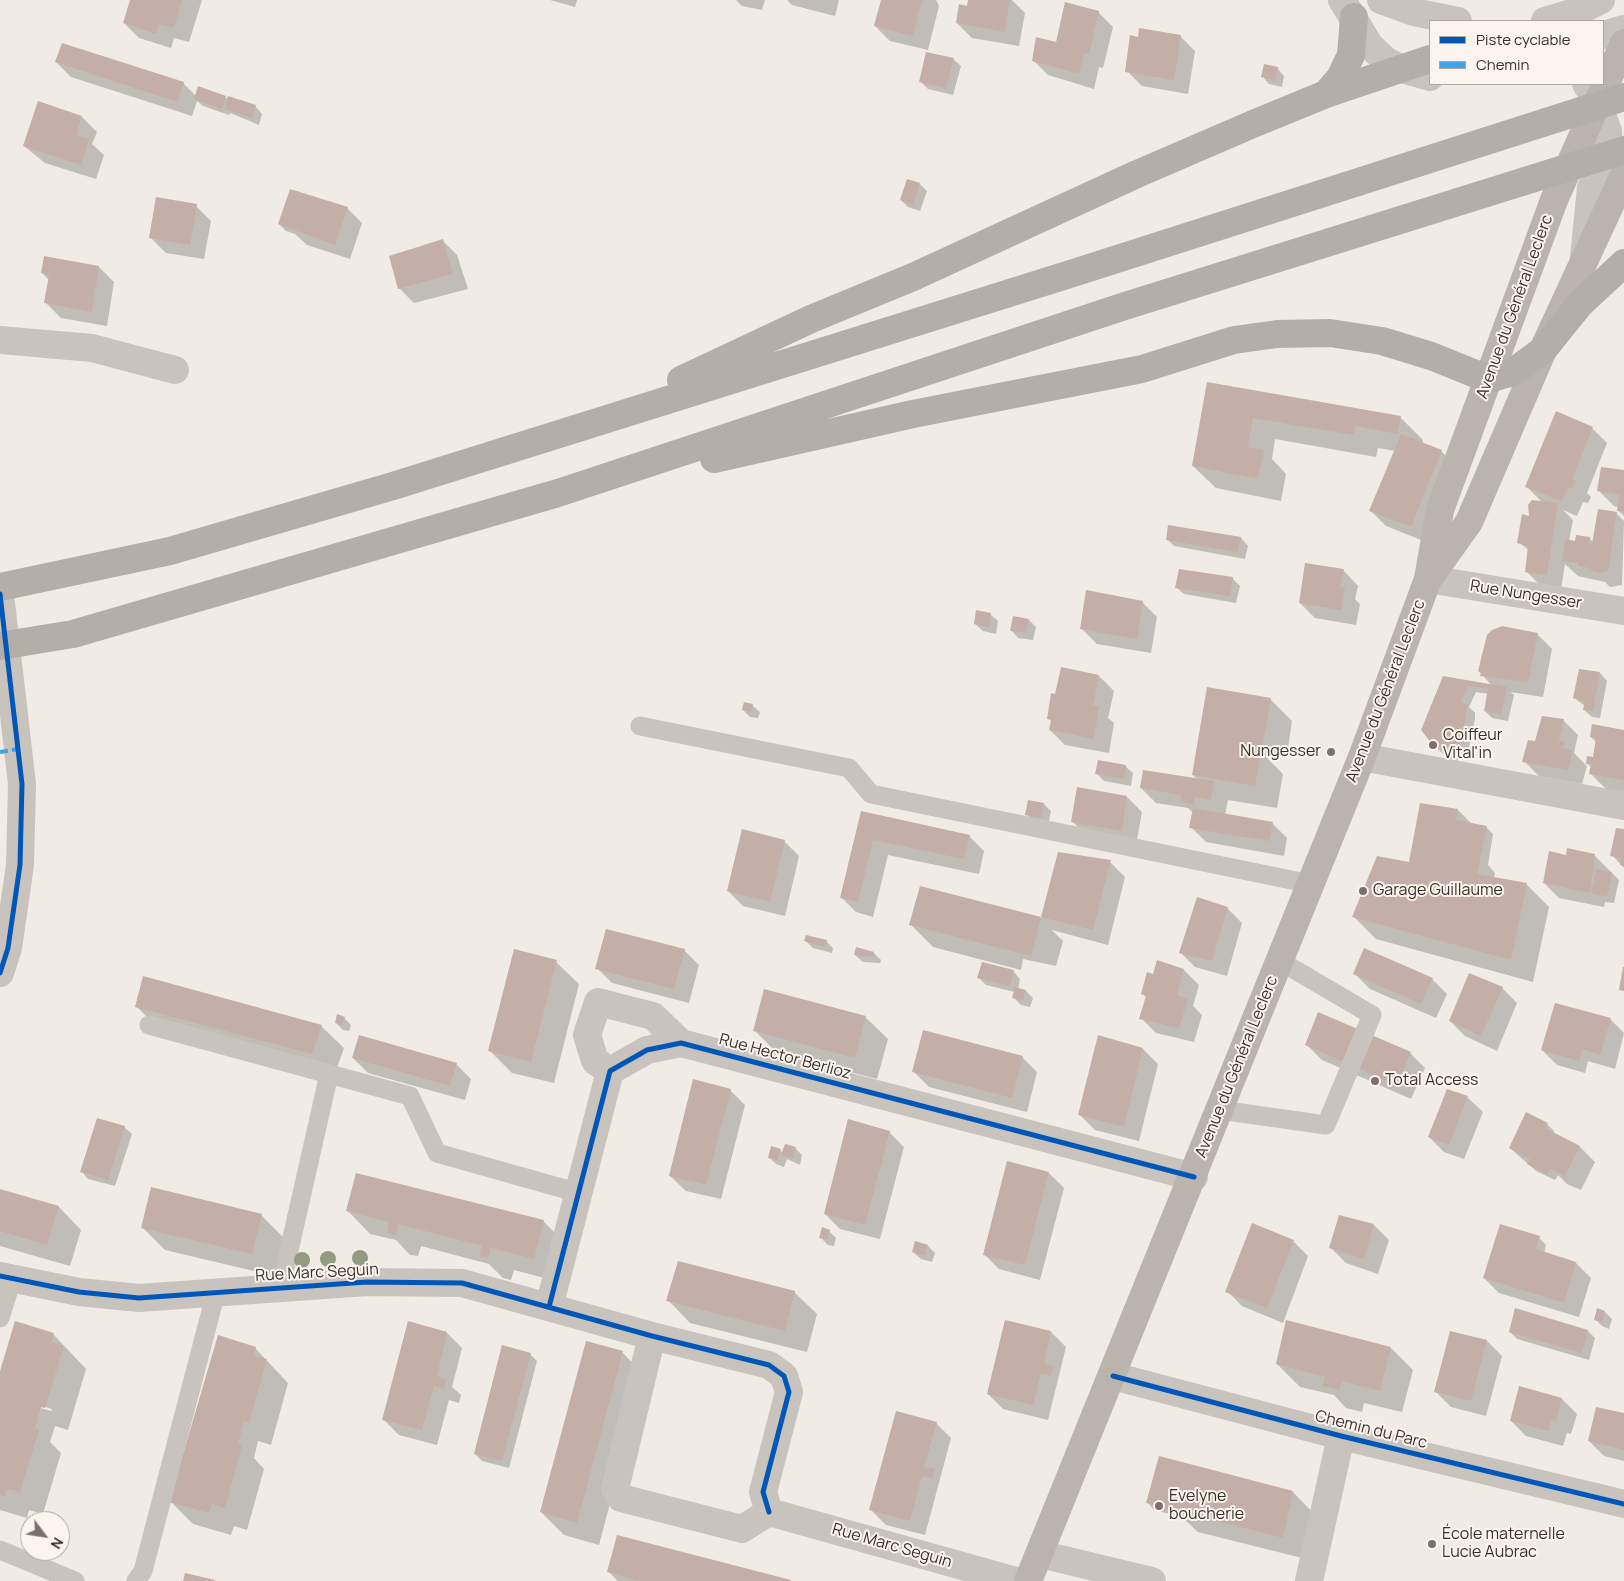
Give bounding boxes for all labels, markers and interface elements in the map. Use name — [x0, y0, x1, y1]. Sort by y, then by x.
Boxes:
legend — [1429, 20, 1604, 85]
text: Piste cyclable — [1476, 29, 1571, 50]
text: Chemin — [1476, 54, 1529, 75]
street label: Avenue du Général Leclerc — [1473, 212, 1557, 402]
street label: Rue Nungesser — [1469, 577, 1583, 613]
street label: Avenue du Général Leclerc — [1342, 597, 1430, 785]
place label: Coiffeur Vital'in — [1443, 726, 1503, 764]
marker: Coiffeur Vital'in — [1427, 739, 1439, 751]
place label: Nungesser — [1240, 742, 1321, 762]
marker: Nungesser — [1325, 746, 1337, 758]
place label: Garage Guillaume — [1373, 881, 1503, 901]
marker: Garage Guillaume — [1357, 885, 1369, 897]
street label: Avenue du Général Leclerc — [1192, 973, 1282, 1161]
street label: Rue Hector Berlioz — [717, 1030, 853, 1084]
place label: Total Access — [1385, 1071, 1478, 1091]
marker: Total Access — [1369, 1075, 1381, 1087]
street label: Rue Marc Seguin — [255, 1260, 379, 1286]
street label: Chemin du Parc — [1313, 1407, 1429, 1453]
place label: Evelyne boucherie — [1169, 1487, 1244, 1525]
marker: Evelyne boucherie — [1153, 1500, 1165, 1512]
north arrow — [20, 1511, 70, 1561]
street label: Rue Marc Seguin — [830, 1520, 954, 1572]
place label: École maternelle Lucie Aubrac — [1442, 1525, 1565, 1563]
text: N — [47, 1534, 68, 1553]
marker: École maternelle Lucie Aubrac — [1426, 1538, 1438, 1550]

